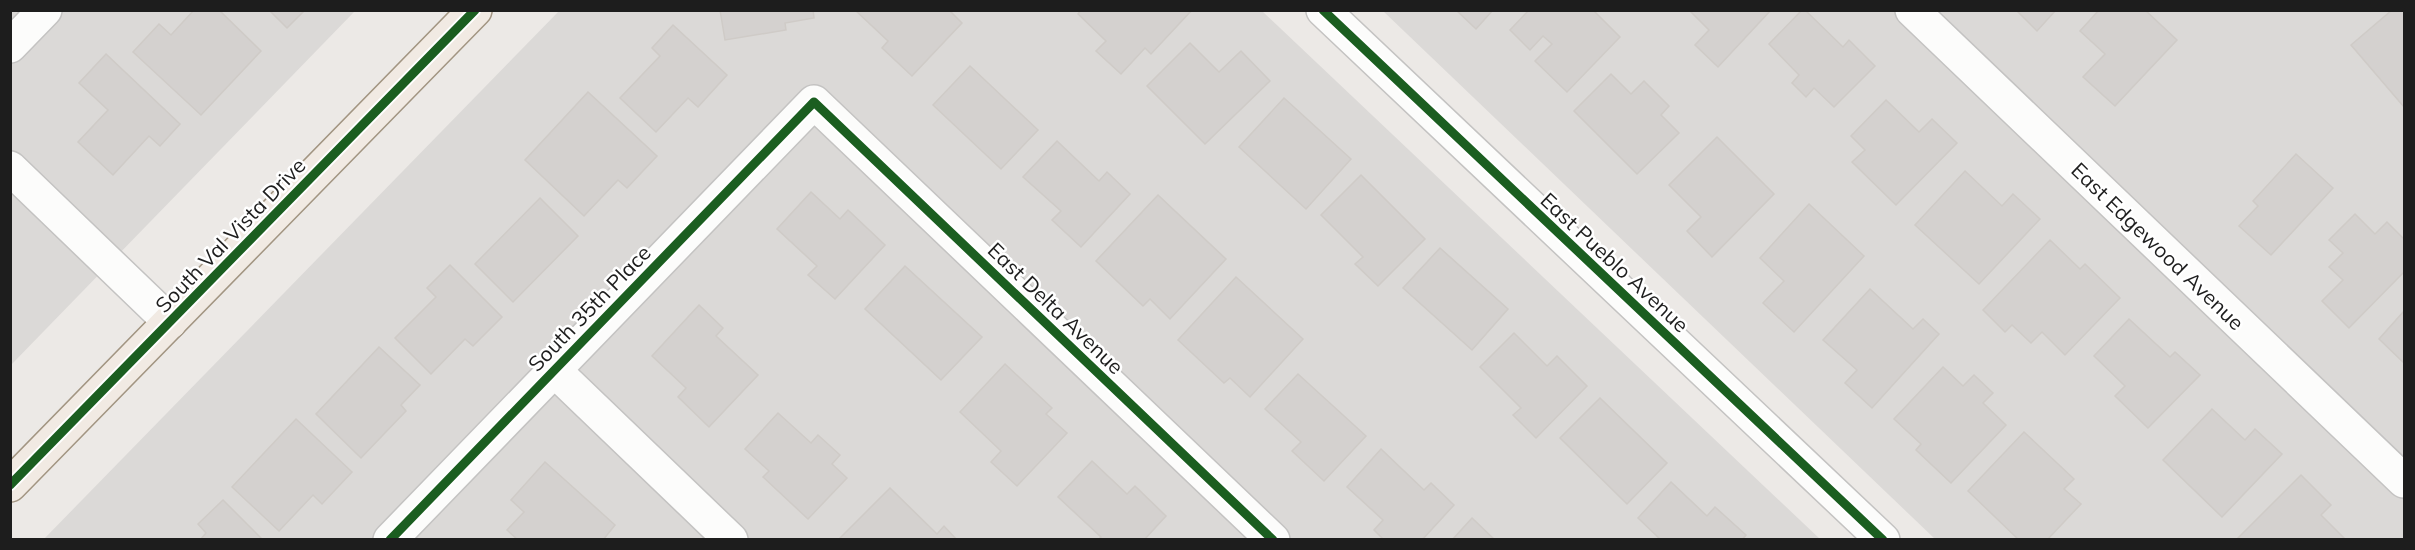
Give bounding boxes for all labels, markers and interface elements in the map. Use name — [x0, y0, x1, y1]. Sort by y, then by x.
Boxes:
street label: South Val Vista Drive — [149, 152, 311, 318]
street label: East Edgewood Avenue — [2066, 157, 2250, 335]
street label: East Pueblo Avenue — [1535, 187, 1695, 337]
street label: East Delta Avenue — [983, 237, 1129, 379]
street label: South 35th Place — [522, 239, 656, 377]

